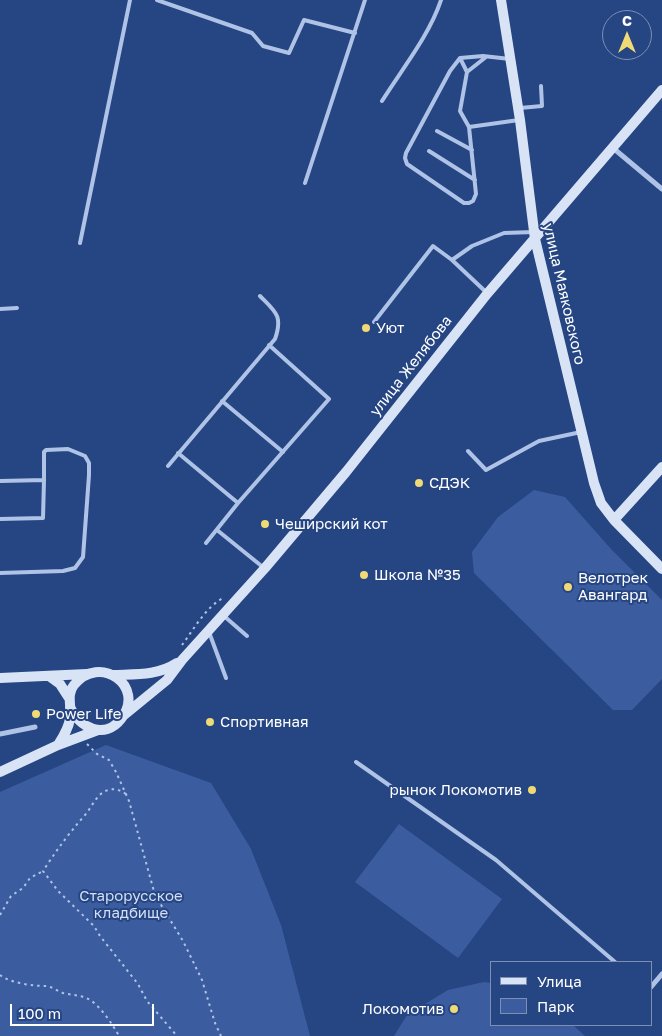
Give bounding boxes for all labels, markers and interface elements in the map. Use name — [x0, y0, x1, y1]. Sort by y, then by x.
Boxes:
north arrow — [602, 10, 652, 60]
text: С — [622, 12, 632, 29]
street label: улица Маяковского — [539, 221, 589, 367]
street label: улица Желябова — [366, 312, 456, 420]
place label: Уют — [376, 319, 404, 337]
marker: Уют — [360, 322, 372, 334]
place label: СДЭК — [429, 474, 470, 492]
marker: СДЭК — [413, 477, 425, 489]
place label: Чеширский кот — [275, 515, 388, 533]
marker: Чеширский кот — [259, 518, 271, 530]
place label: Школа №35 — [374, 566, 461, 584]
marker: Школа №35 — [358, 569, 370, 581]
place label: Велотрек Авангард — [578, 569, 648, 604]
marker: Велотрек Авангард — [562, 581, 574, 593]
place label: Power Life — [46, 705, 121, 723]
marker: Power Life — [30, 708, 42, 720]
place label: Спортивная — [220, 713, 308, 731]
marker: Спортивная — [204, 716, 216, 728]
place label: рынок Локомотив — [390, 781, 522, 799]
marker: рынок Локомотив — [526, 784, 538, 796]
park label: Старорусское кладбище — [79, 887, 183, 922]
legend — [490, 961, 652, 1026]
text: Улица — [537, 972, 582, 990]
scale bar — [12, 994, 156, 1026]
text: Парк — [537, 997, 575, 1015]
place label: Локомотив — [362, 1000, 444, 1018]
marker: Локомотив — [448, 1003, 460, 1015]
text: 100 m — [18, 1004, 61, 1022]

